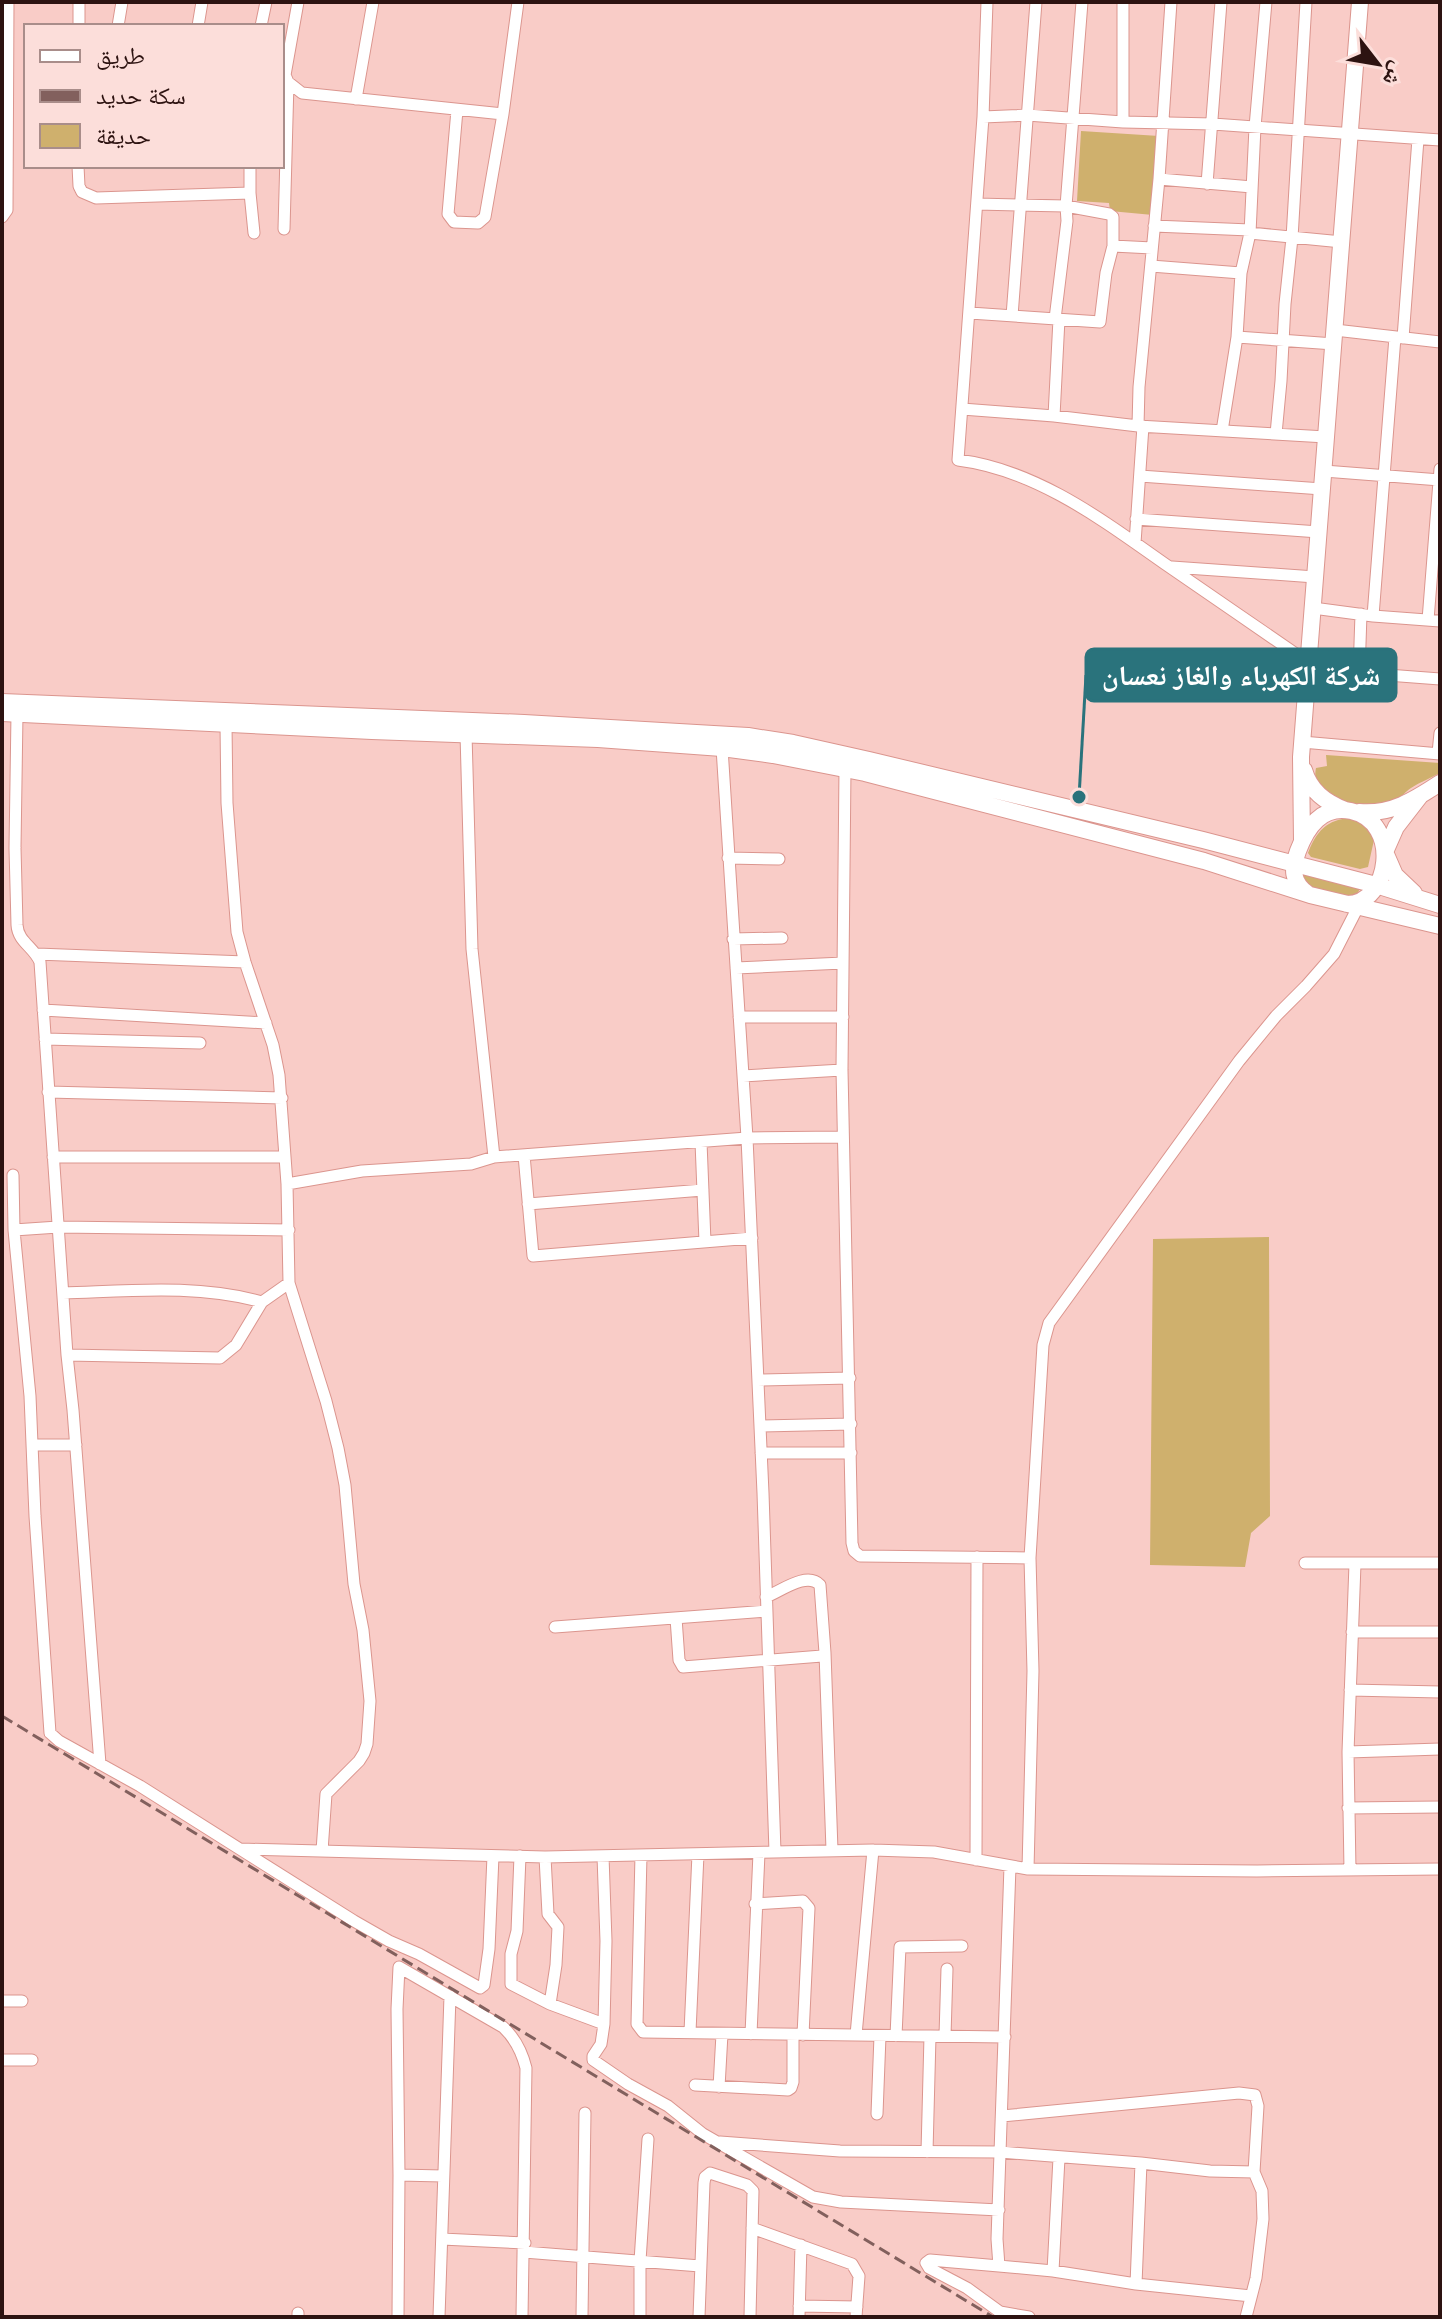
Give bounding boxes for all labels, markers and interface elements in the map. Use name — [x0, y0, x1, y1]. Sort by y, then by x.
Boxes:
legend — [24, 24, 284, 168]
north arrow — [1338, 24, 1418, 104]
text: طريق — [96, 39, 145, 75]
text: ش — [1374, 55, 1414, 92]
text: سكة حديد — [96, 79, 186, 115]
text: حديقة — [96, 119, 151, 155]
callout: شركة الكهرباء والغاز نعسان — [1086, 649, 1396, 701]
text: شركة الكهرباء والغاز نعسان — [1102, 655, 1380, 698]

